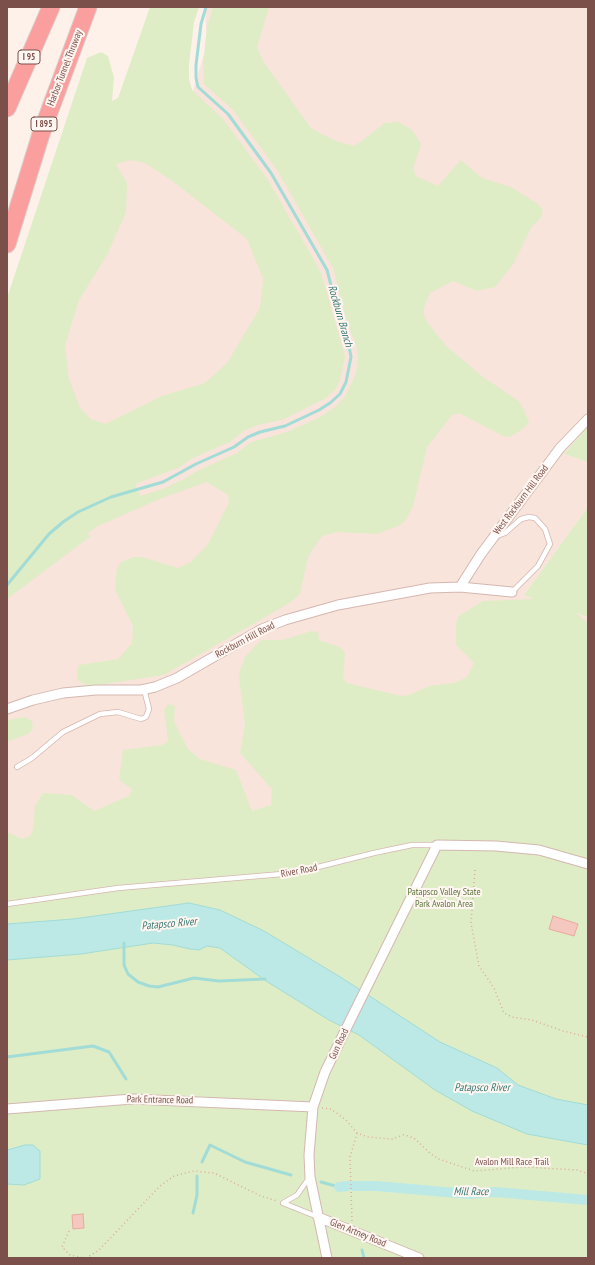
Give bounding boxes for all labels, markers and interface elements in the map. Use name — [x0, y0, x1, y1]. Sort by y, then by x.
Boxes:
street label: Harbor Tunnel Thruway — [45, 28, 85, 108]
road number: I 95 — [18, 50, 40, 64]
road number: I 895 — [31, 117, 57, 131]
water label: Rockburn Branch — [325, 284, 355, 348]
street label: West Rockburn Hill Road — [491, 463, 551, 537]
street label: Rockburn Hill Road — [213, 619, 277, 661]
street label: River Road — [280, 862, 318, 880]
park label: Patapsco Valley State Park Avalon Area — [407, 886, 481, 910]
water label: Patapsco River — [141, 915, 197, 933]
street label: Gun Road — [327, 1027, 351, 1061]
water label: Patapsco River — [454, 1081, 510, 1095]
street label: Park Entrance Road — [127, 1093, 193, 1107]
street label: Avalon Mill Race Trail — [475, 1156, 549, 1168]
water label: Mill Race — [454, 1185, 488, 1199]
street label: Glen Artney Road — [328, 1216, 388, 1250]

